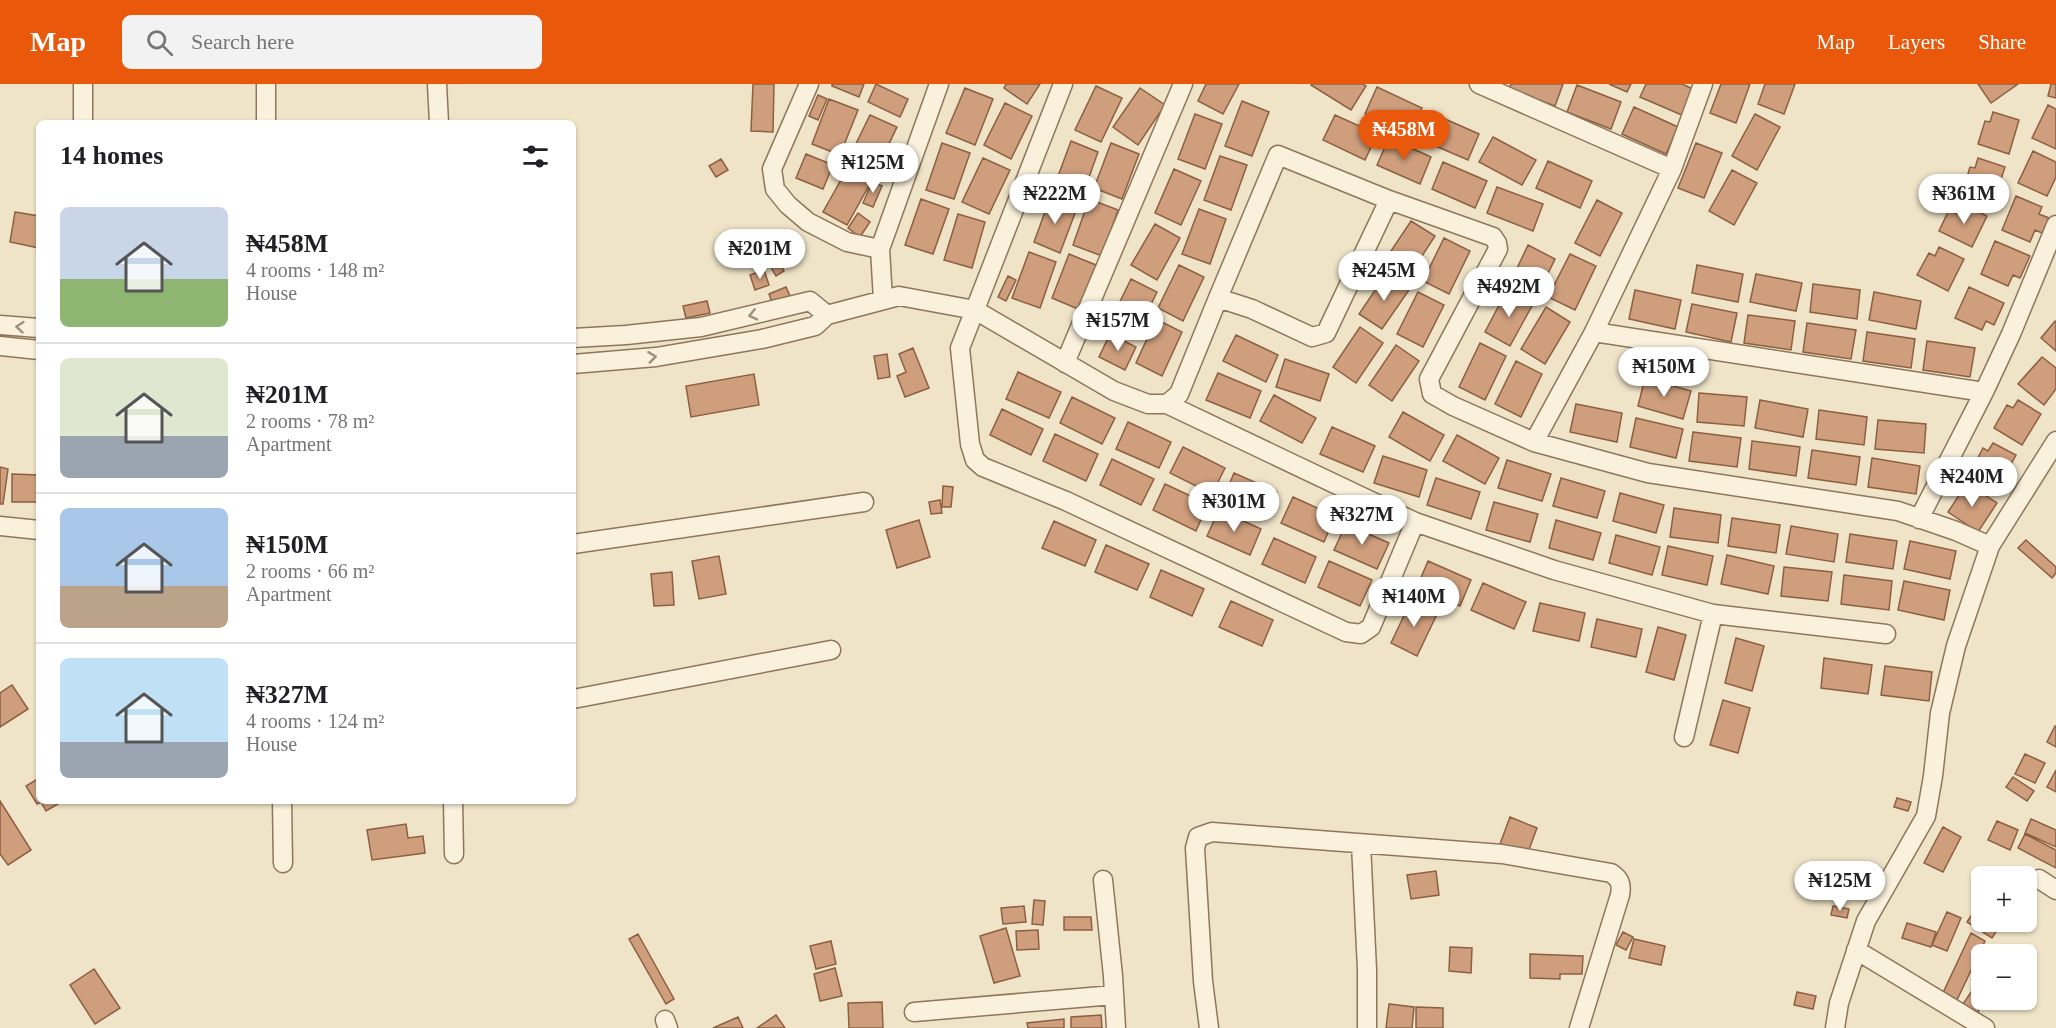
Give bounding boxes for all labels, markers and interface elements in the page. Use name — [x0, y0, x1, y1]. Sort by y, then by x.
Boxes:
search box — [122, 15, 542, 69]
text: Map — [30, 26, 86, 57]
icon: search — [143, 26, 176, 59]
text: Search here — [191, 29, 294, 54]
text: Map — [1817, 30, 1855, 54]
text: Layers — [1888, 30, 1945, 54]
text: Share — [1978, 30, 2026, 54]
pin: ₦458M — [1362, 110, 1446, 161]
text: ₦458M — [1372, 118, 1436, 140]
icon: filters — [519, 140, 552, 173]
text: 14 homes — [60, 141, 163, 170]
pin: ₦125M — [831, 143, 915, 194]
text: ₦125M — [841, 151, 905, 173]
pin: ₦222M — [1013, 174, 1097, 225]
pin: ₦361M — [1922, 174, 2006, 225]
text: ₦222M — [1023, 182, 1087, 204]
text: ₦361M — [1932, 182, 1996, 204]
text: ₦458M — [246, 229, 328, 258]
pin: ₦201M — [718, 229, 802, 280]
icon: home — [108, 231, 180, 303]
text: ₦201M — [728, 237, 792, 259]
pin: ₦245M — [1342, 251, 1426, 302]
text: 4 rooms · 148 m² — [246, 259, 384, 281]
text: ₦245M — [1352, 259, 1416, 281]
pin: ₦492M — [1467, 267, 1551, 318]
text: ₦492M — [1477, 275, 1541, 297]
text: House — [246, 282, 297, 304]
pin: ₦157M — [1076, 301, 1160, 352]
one-way arrow — [748, 307, 758, 320]
text: ₦157M — [1086, 309, 1150, 331]
one-way arrow — [15, 321, 24, 333]
pin: ₦150M — [1622, 347, 1706, 398]
one-way arrow — [648, 351, 657, 364]
text: ₦150M — [1632, 355, 1696, 377]
text: ₦201M — [246, 380, 328, 409]
icon: home — [108, 382, 180, 454]
text: 2 rooms · 78 m² — [246, 410, 374, 432]
text: Apartment — [246, 433, 332, 455]
pin: ₦240M — [1930, 457, 2014, 508]
text: ₦240M — [1940, 465, 2004, 487]
pin: ₦301M — [1192, 482, 1276, 533]
text: ₦301M — [1202, 490, 1266, 512]
pin: ₦327M — [1320, 495, 1404, 546]
text: ₦327M — [1330, 503, 1394, 525]
text: ₦150M — [246, 530, 328, 559]
icon: home — [108, 532, 180, 604]
text: 2 rooms · 66 m² — [246, 560, 374, 582]
pin: ₦140M — [1372, 577, 1456, 628]
text: Apartment — [246, 583, 332, 605]
text: ₦140M — [1382, 585, 1446, 607]
text: ₦327M — [246, 680, 328, 709]
icon: home — [108, 682, 180, 754]
text: 4 rooms · 124 m² — [246, 710, 384, 732]
text: House — [246, 733, 297, 755]
pin: ₦125M — [1798, 861, 1882, 912]
map controls — [1971, 866, 2037, 1010]
button: + — [1971, 866, 2037, 932]
text: ₦125M — [1808, 869, 1872, 891]
button: − — [1971, 944, 2037, 1010]

